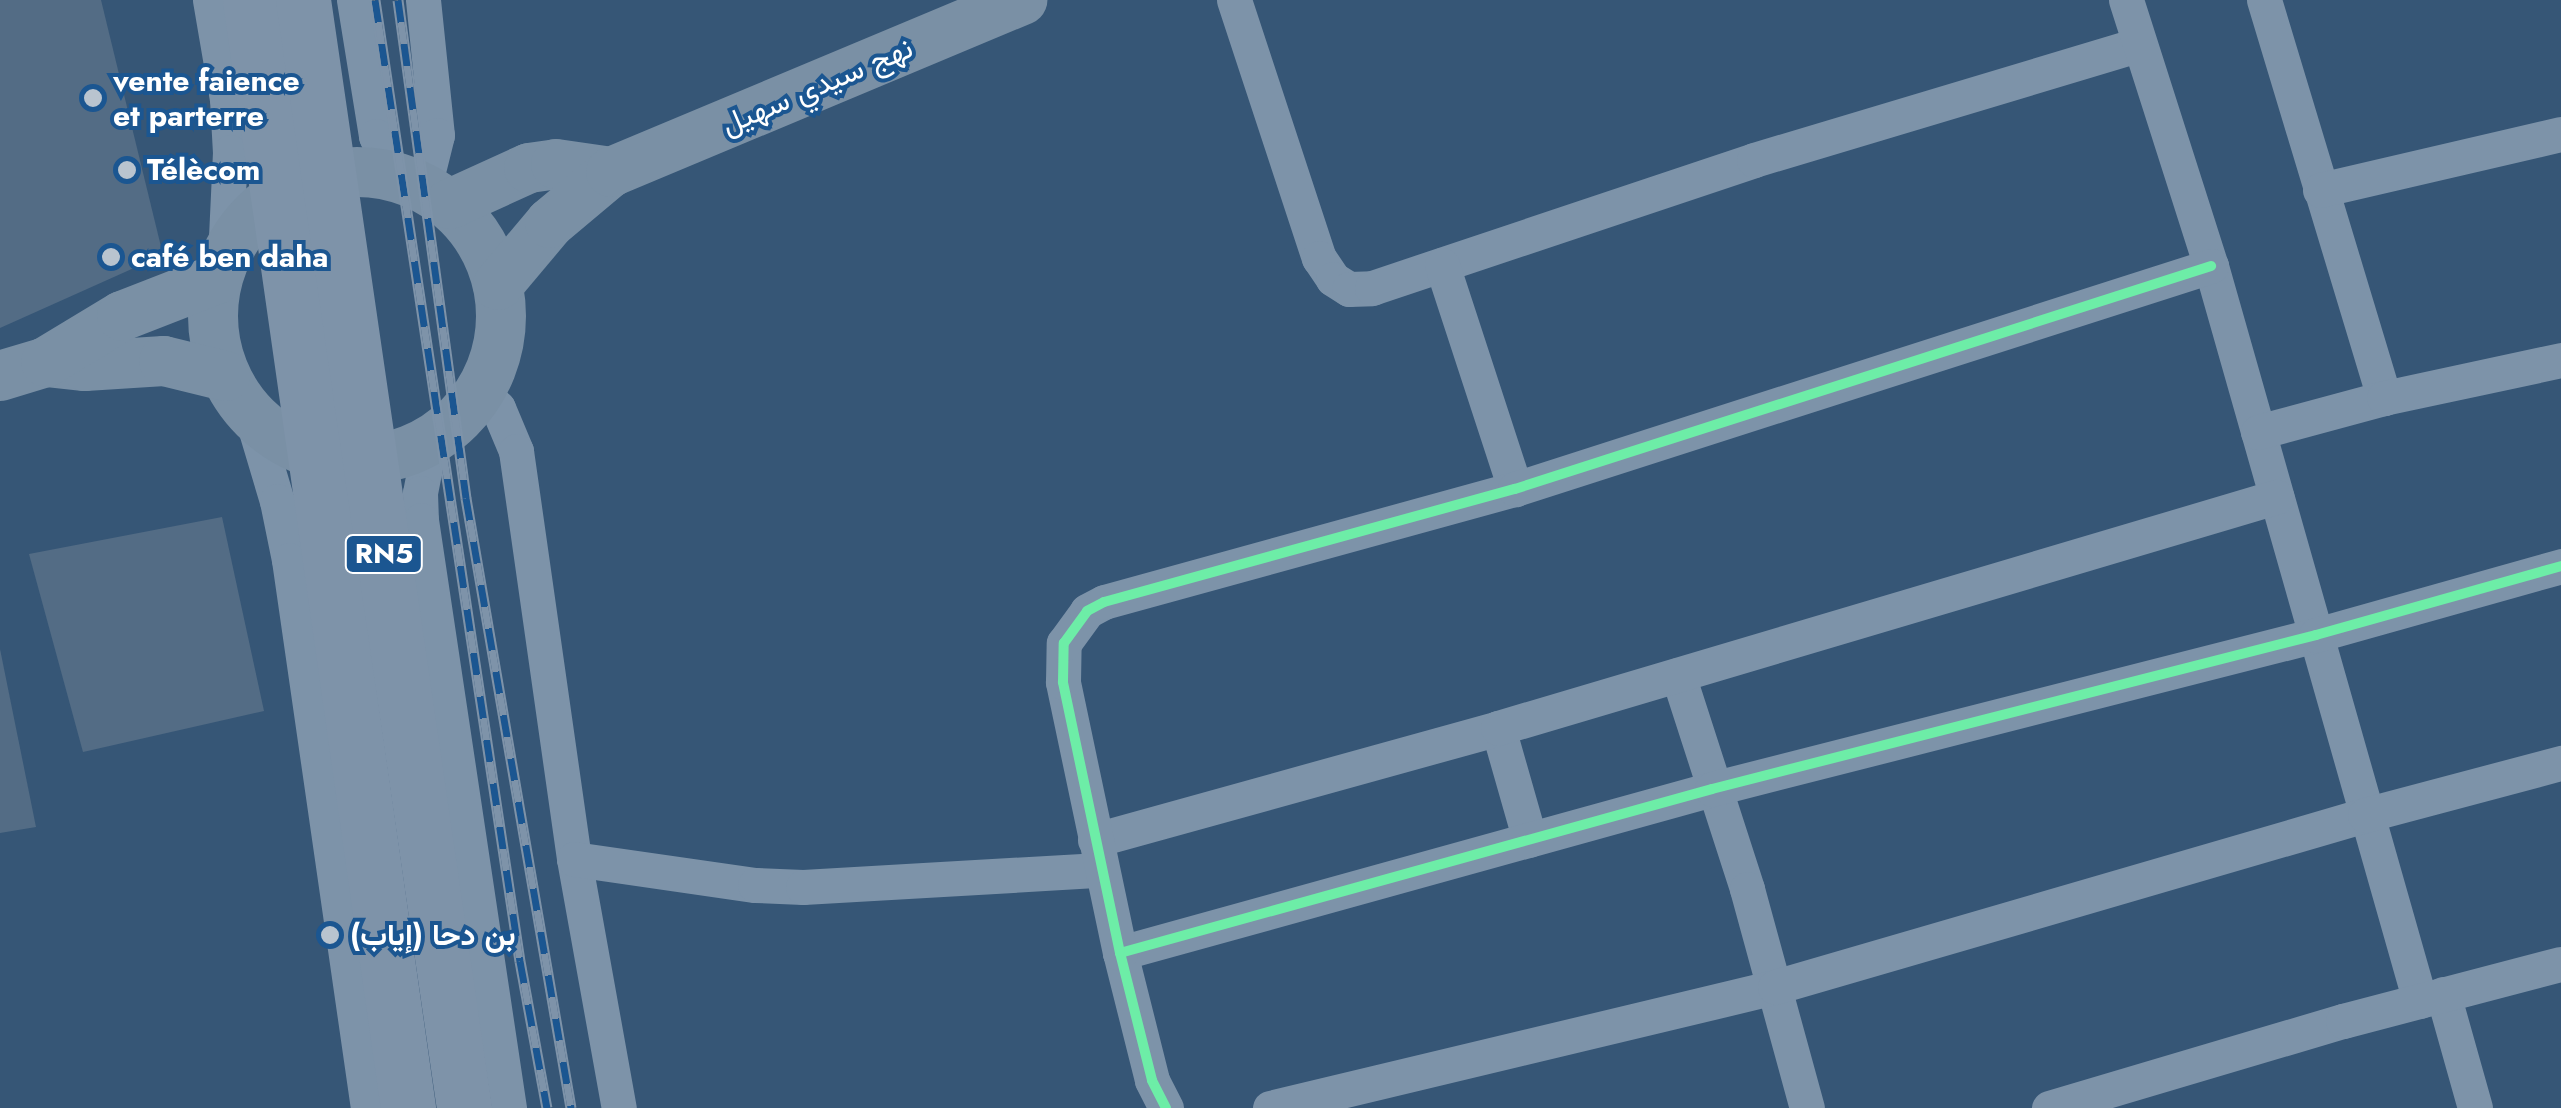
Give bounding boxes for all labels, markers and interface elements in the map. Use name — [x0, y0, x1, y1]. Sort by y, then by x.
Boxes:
street label: نهج سيدي سهيل — [716, 29, 918, 143]
place label: vente faience et parterre — [113, 63, 300, 134]
marker: vente faience et parterre — [82, 87, 104, 109]
place label: Télècom — [147, 152, 260, 188]
marker: Télècom — [116, 159, 138, 181]
place label: café ben daha — [131, 239, 328, 275]
marker: café ben daha — [100, 246, 122, 268]
road number: RN5 — [344, 531, 424, 577]
place label: بن دحا (إياب) — [350, 917, 516, 953]
marker: بن دحا (إياب) — [319, 924, 341, 946]

